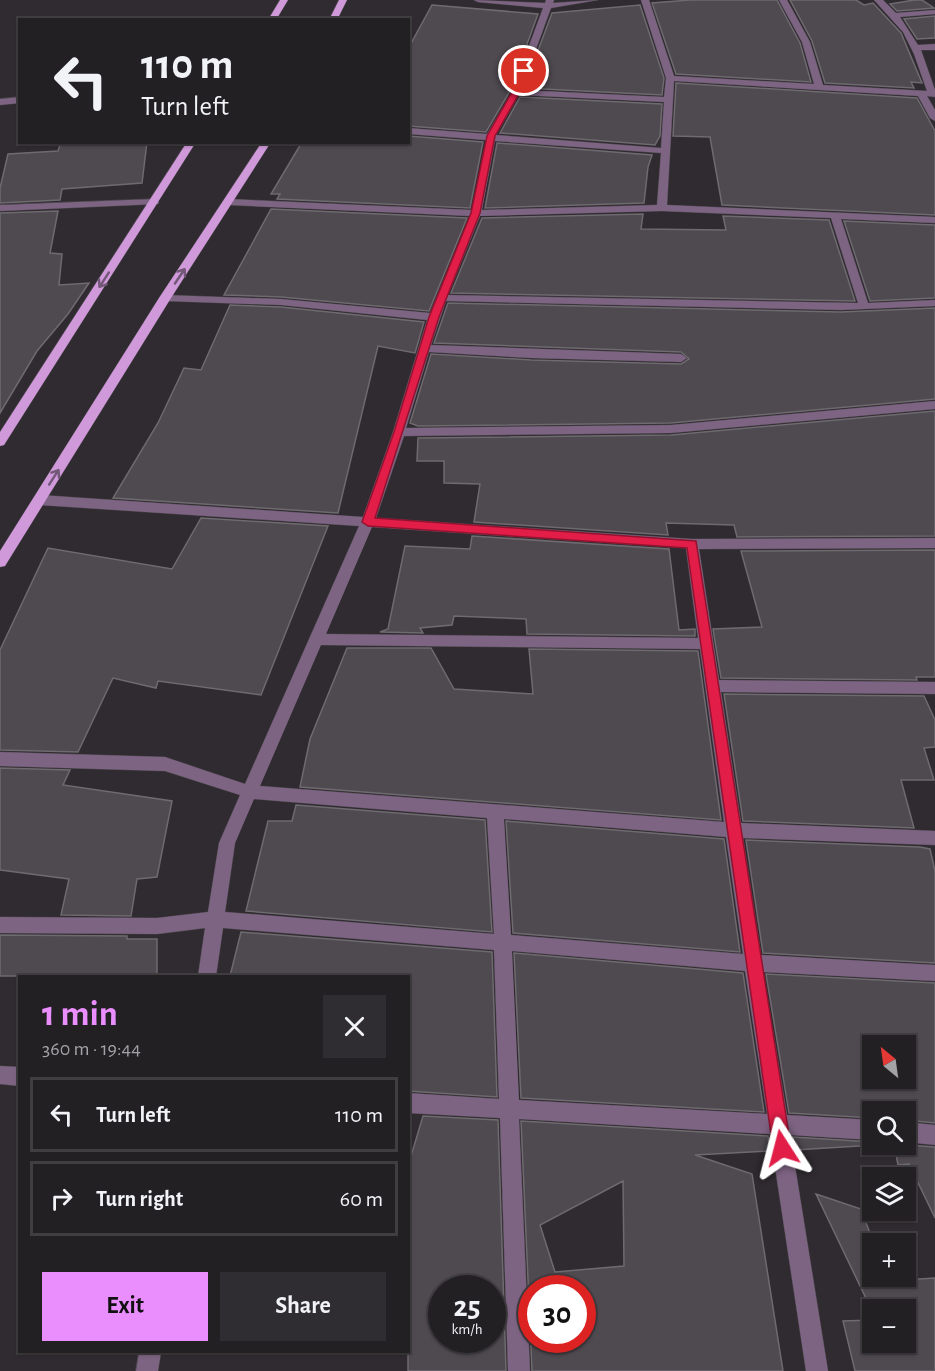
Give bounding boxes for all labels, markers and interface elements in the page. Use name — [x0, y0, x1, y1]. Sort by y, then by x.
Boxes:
icon: left — [42, 42, 120, 120]
text: 110 m — [141, 44, 233, 86]
pin — [498, 45, 549, 96]
icon: arrive — [507, 54, 540, 87]
text: Turn left — [141, 93, 229, 120]
one-way arrow — [174, 268, 186, 285]
one-way arrow — [98, 271, 110, 288]
one-way arrow — [49, 469, 61, 486]
button: close — [323, 995, 386, 1058]
text: 1 min — [42, 996, 118, 1032]
north arrow — [862, 1035, 916, 1089]
map controls — [862, 1035, 916, 1353]
text: 360 m · 19:44 — [42, 1039, 141, 1059]
icon: left — [45, 1098, 78, 1131]
button: search — [862, 1101, 916, 1155]
text: Turn left — [96, 1104, 170, 1126]
text: 110 m — [335, 1104, 383, 1126]
position arrow — [750, 1116, 814, 1180]
button: layers — [862, 1167, 916, 1221]
icon: right — [45, 1182, 78, 1215]
text: Turn right — [96, 1188, 183, 1210]
text: 60 m — [340, 1188, 383, 1210]
button: + — [862, 1233, 916, 1287]
button: Exit — [42, 1272, 208, 1341]
button: Share — [220, 1272, 386, 1341]
speed limit sign: 30 — [518, 1275, 596, 1353]
text: 25 — [453, 1292, 481, 1322]
button: − — [862, 1299, 916, 1353]
text: km/h — [452, 1322, 482, 1337]

